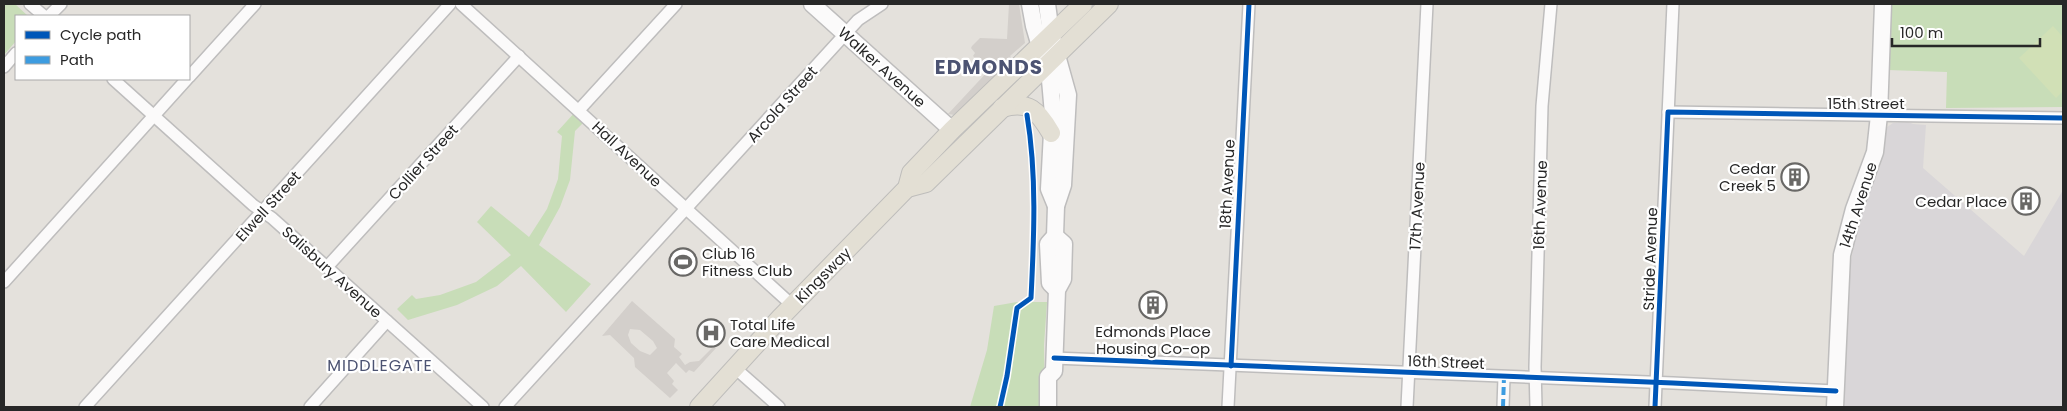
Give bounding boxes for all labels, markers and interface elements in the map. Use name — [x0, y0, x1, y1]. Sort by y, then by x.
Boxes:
legend — [15, 15, 190, 80]
scale bar — [1892, 15, 2040, 47]
street label: Walker Avenue — [834, 22, 930, 112]
text: 100 m — [1900, 22, 1943, 43]
text: Cycle path — [60, 24, 141, 45]
text: Path — [60, 49, 94, 70]
district label: EDMONDS — [935, 53, 1043, 81]
street label: Arcola Street — [742, 61, 822, 147]
street label: 15th Street — [1827, 93, 1905, 114]
street label: Hall Avenue — [588, 116, 666, 192]
street label: Collier Street — [383, 120, 463, 204]
street label: 18th Avenue — [1214, 139, 1240, 229]
place label: Cedar Creek 5 — [1719, 158, 1776, 196]
street label: 14th Avenue — [1834, 159, 1882, 251]
street label: 16th Avenue — [1528, 160, 1552, 250]
street label: 17th Avenue — [1404, 161, 1430, 251]
building icon: Cedar Creek 5 — [1780, 162, 1810, 192]
street label: Elwell Street — [231, 166, 305, 246]
building icon: Cedar Place — [2011, 186, 2041, 216]
place label: Cedar Place — [1915, 191, 2007, 212]
street label: Stride Avenue — [1638, 207, 1662, 311]
street label: Salisbury Avenue — [277, 221, 387, 323]
street label: Kingsway — [790, 242, 856, 308]
place label: Club 16 Fitness Club — [702, 243, 792, 281]
sports icon: Club 16 Fitness Club — [668, 247, 698, 277]
building icon: Edmonds Place Housing Co-op — [1138, 290, 1168, 320]
place label: Total Life Care Medical — [730, 314, 830, 352]
hospital icon: Total Life Care Medical — [696, 318, 726, 348]
place label: Edmonds Place Housing Co-op — [1095, 321, 1211, 359]
street label: 16th Street — [1407, 350, 1485, 374]
district label: MIDDLEGATE — [327, 354, 433, 377]

